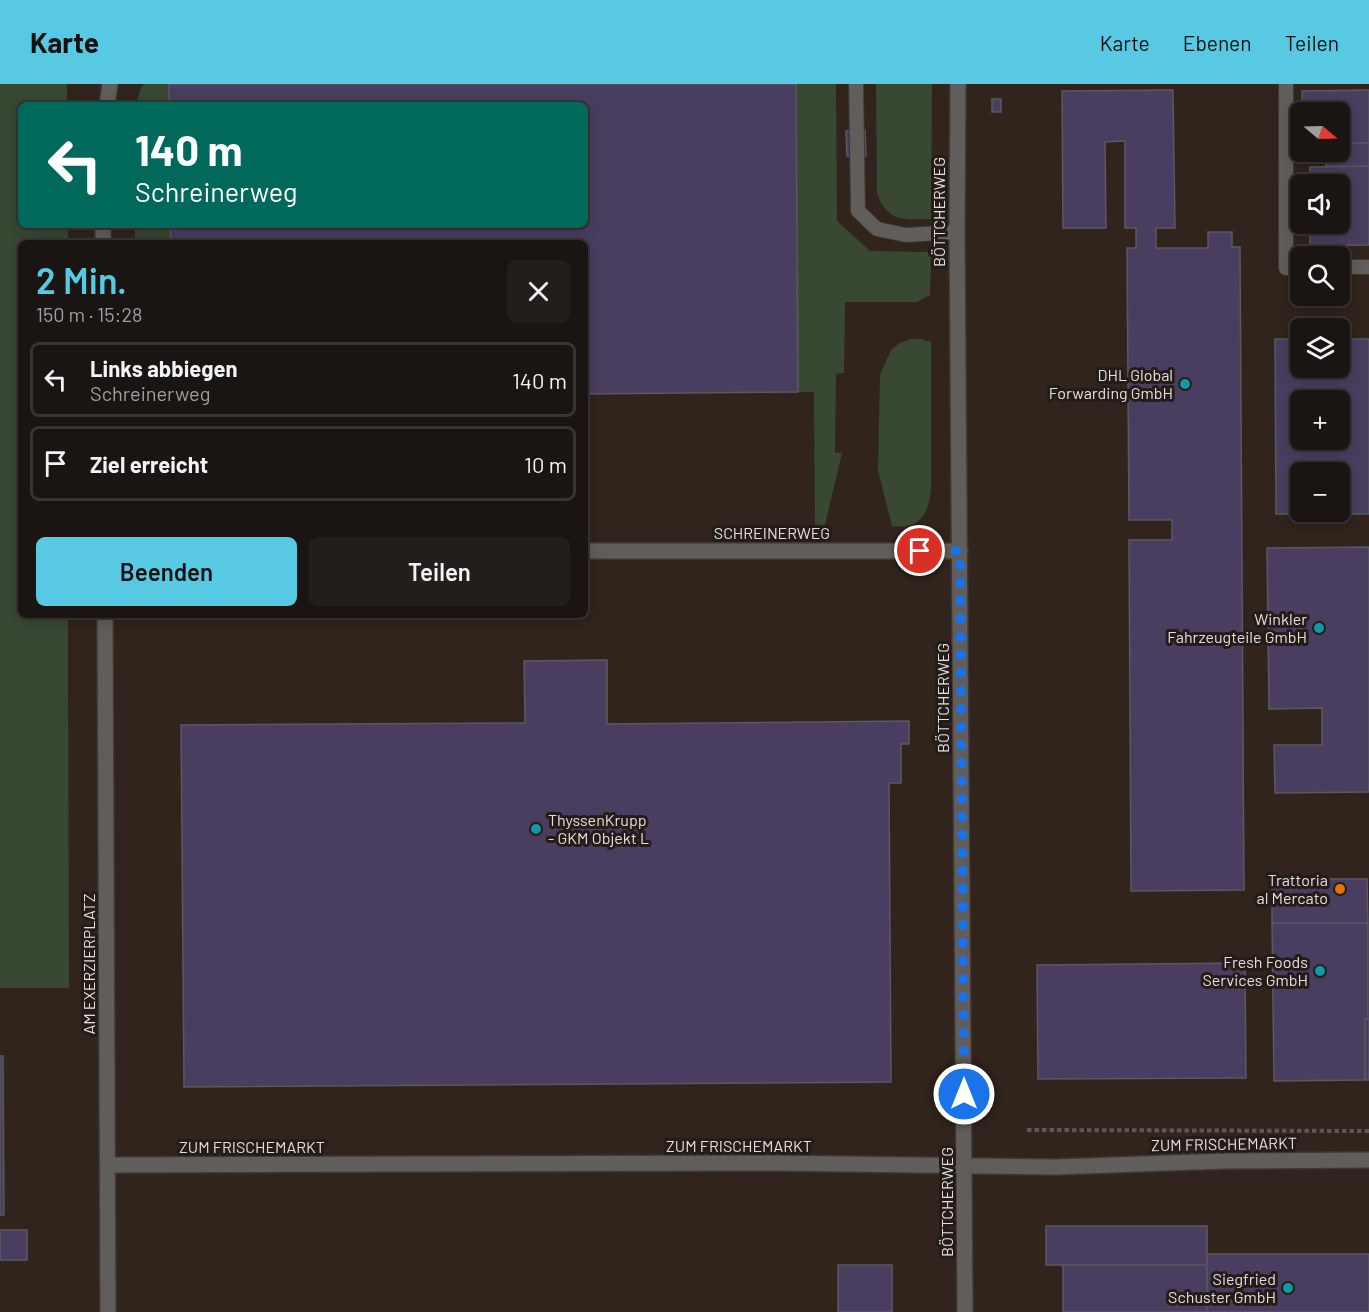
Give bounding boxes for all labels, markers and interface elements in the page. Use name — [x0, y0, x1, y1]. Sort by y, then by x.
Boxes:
text: Karte — [30, 25, 99, 59]
text: Karte — [1100, 30, 1150, 55]
text: Ebenen — [1183, 30, 1252, 55]
text: Teilen — [1285, 30, 1339, 55]
north arrow — [1290, 102, 1350, 162]
map controls — [1290, 102, 1350, 522]
text: 140 m — [135, 124, 243, 174]
icon: left — [36, 126, 114, 204]
street label: BÖTTCHERWEG — [929, 157, 948, 267]
button: sound — [1290, 174, 1350, 234]
text: Schreinerweg — [135, 175, 298, 207]
button: search — [1290, 246, 1350, 306]
text: 2 Min. — [36, 258, 127, 301]
button: close — [507, 260, 570, 323]
text: 150 m · 15:28 — [36, 302, 143, 326]
button: layers — [1290, 318, 1350, 378]
text: Links abbiegen — [90, 355, 238, 381]
icon: left — [39, 363, 72, 396]
place label: DHL Global Forwarding GmbH — [1049, 365, 1173, 402]
text: 140 m — [512, 367, 567, 393]
marker: DHL Global Forwarding GmbH — [1178, 377, 1192, 391]
text: Schreinerweg — [90, 381, 210, 405]
button: + — [1290, 390, 1350, 450]
icon: arrive — [39, 447, 72, 480]
text: Ziel erreicht — [90, 451, 208, 477]
text: 10 m — [524, 451, 567, 477]
button: − — [1290, 462, 1350, 522]
street label: SCHREINERWEG — [714, 523, 830, 542]
pin — [894, 525, 945, 576]
icon: arrive — [903, 534, 936, 567]
button: Beenden — [36, 537, 297, 606]
button: Teilen — [309, 537, 570, 606]
place label: Winkler Fahrzeugteile GmbH — [1167, 609, 1307, 646]
marker: Winkler Fahrzeugteile GmbH — [1312, 621, 1326, 635]
street label: BÖTTCHERWEG — [933, 643, 952, 753]
place label: ThyssenKrupp - GKM Objekt L — [548, 810, 649, 847]
marker: ThyssenKrupp - GKM Objekt L — [529, 822, 543, 836]
place label: Trattoria al Mercato — [1256, 870, 1328, 907]
marker: Trattoria al Mercato — [1333, 882, 1347, 896]
street label: AM EXERZIERPLATZ — [79, 893, 98, 1035]
place label: Fresh Foods Services GmbH — [1202, 952, 1308, 989]
marker: Fresh Foods Services GmbH — [1313, 964, 1327, 978]
position arrow — [932, 1062, 996, 1126]
street label: ZUM FRISCHEMARKT — [1151, 1133, 1297, 1154]
street label: ZUM FRISCHEMARKT — [666, 1136, 812, 1155]
street label: ZUM FRISCHEMARKT — [179, 1137, 325, 1156]
street label: BÖTTCHERWEG — [937, 1147, 956, 1257]
place label: Siegfried Schuster GmbH — [1168, 1269, 1276, 1306]
marker: Siegfried Schuster GmbH — [1281, 1281, 1295, 1295]

